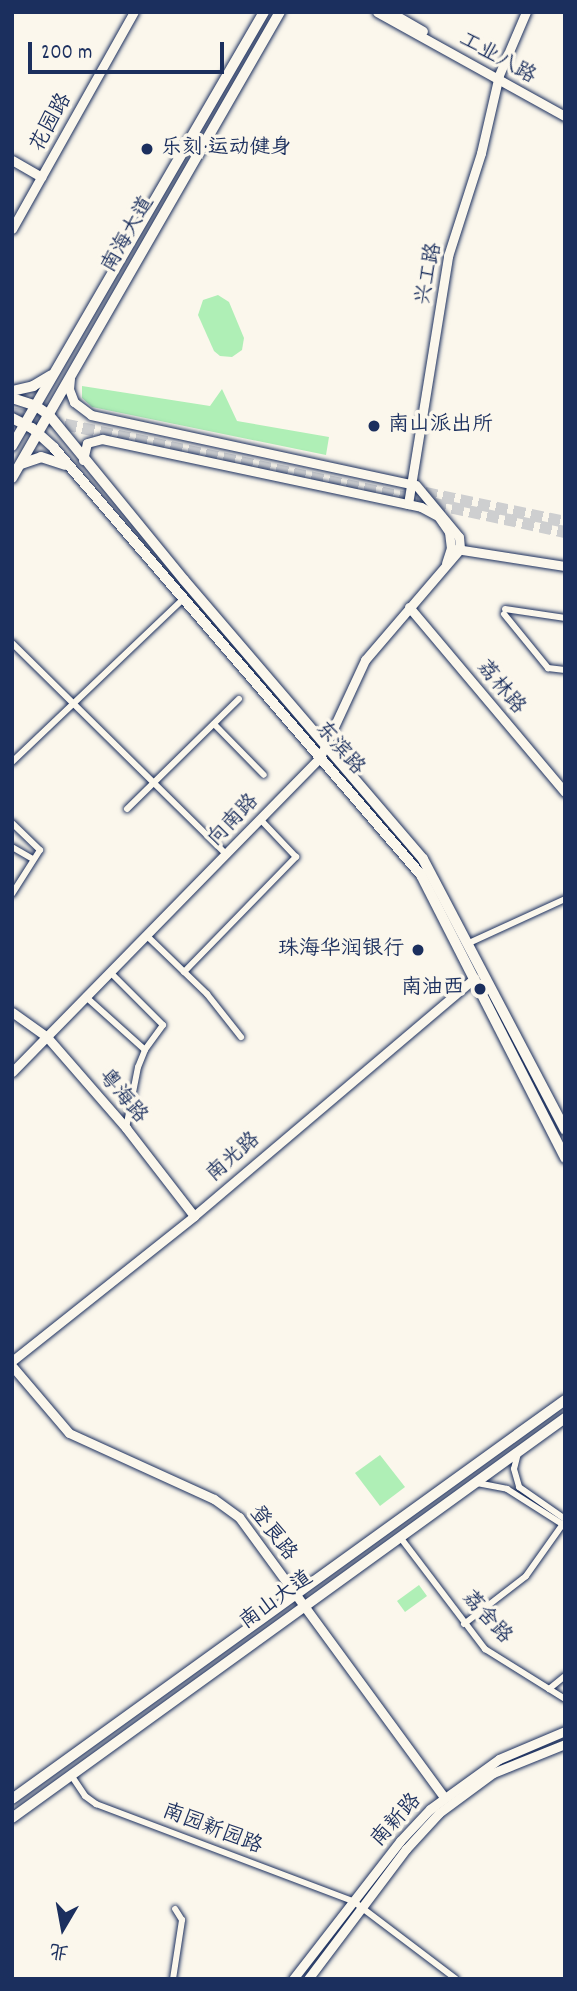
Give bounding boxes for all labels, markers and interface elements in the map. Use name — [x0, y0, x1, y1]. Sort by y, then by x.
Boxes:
scale bar — [32, 28, 228, 72]
street label: 工业八路 — [454, 28, 540, 90]
text: 200 m — [41, 39, 92, 69]
street label: 花园路 — [26, 89, 78, 157]
place label: 乐刻·运动健身 — [161, 136, 292, 162]
marker: 乐刻·运动健身 — [139, 141, 155, 157]
street label: 南海大道 — [97, 192, 161, 278]
street label: 兴工路 — [412, 241, 448, 307]
place label: 南山派出所 — [388, 413, 493, 439]
marker: 南山派出所 — [366, 418, 382, 434]
street label: 荔林路 — [470, 656, 530, 720]
street label: 东滨路 — [309, 717, 369, 781]
street label: 向南路 — [203, 790, 265, 852]
place label: 珠海华润银行 — [278, 937, 404, 963]
marker: 珠海华润银行 — [410, 942, 426, 958]
place label: 南油西 — [401, 976, 464, 1002]
marker: 南油西 — [470, 979, 490, 999]
street label: 粤海路 — [92, 1065, 152, 1129]
street label: 南光路 — [202, 1128, 266, 1188]
street label: 登良路 — [243, 1501, 301, 1567]
street label: 南山大道 — [236, 1566, 318, 1636]
street label: 荔舍路 — [456, 1586, 516, 1650]
street label: 南新路 — [367, 1789, 427, 1853]
street label: 南园新园路 — [158, 1799, 266, 1861]
north arrow — [28, 1893, 98, 1963]
text: 北 — [48, 1934, 71, 1964]

